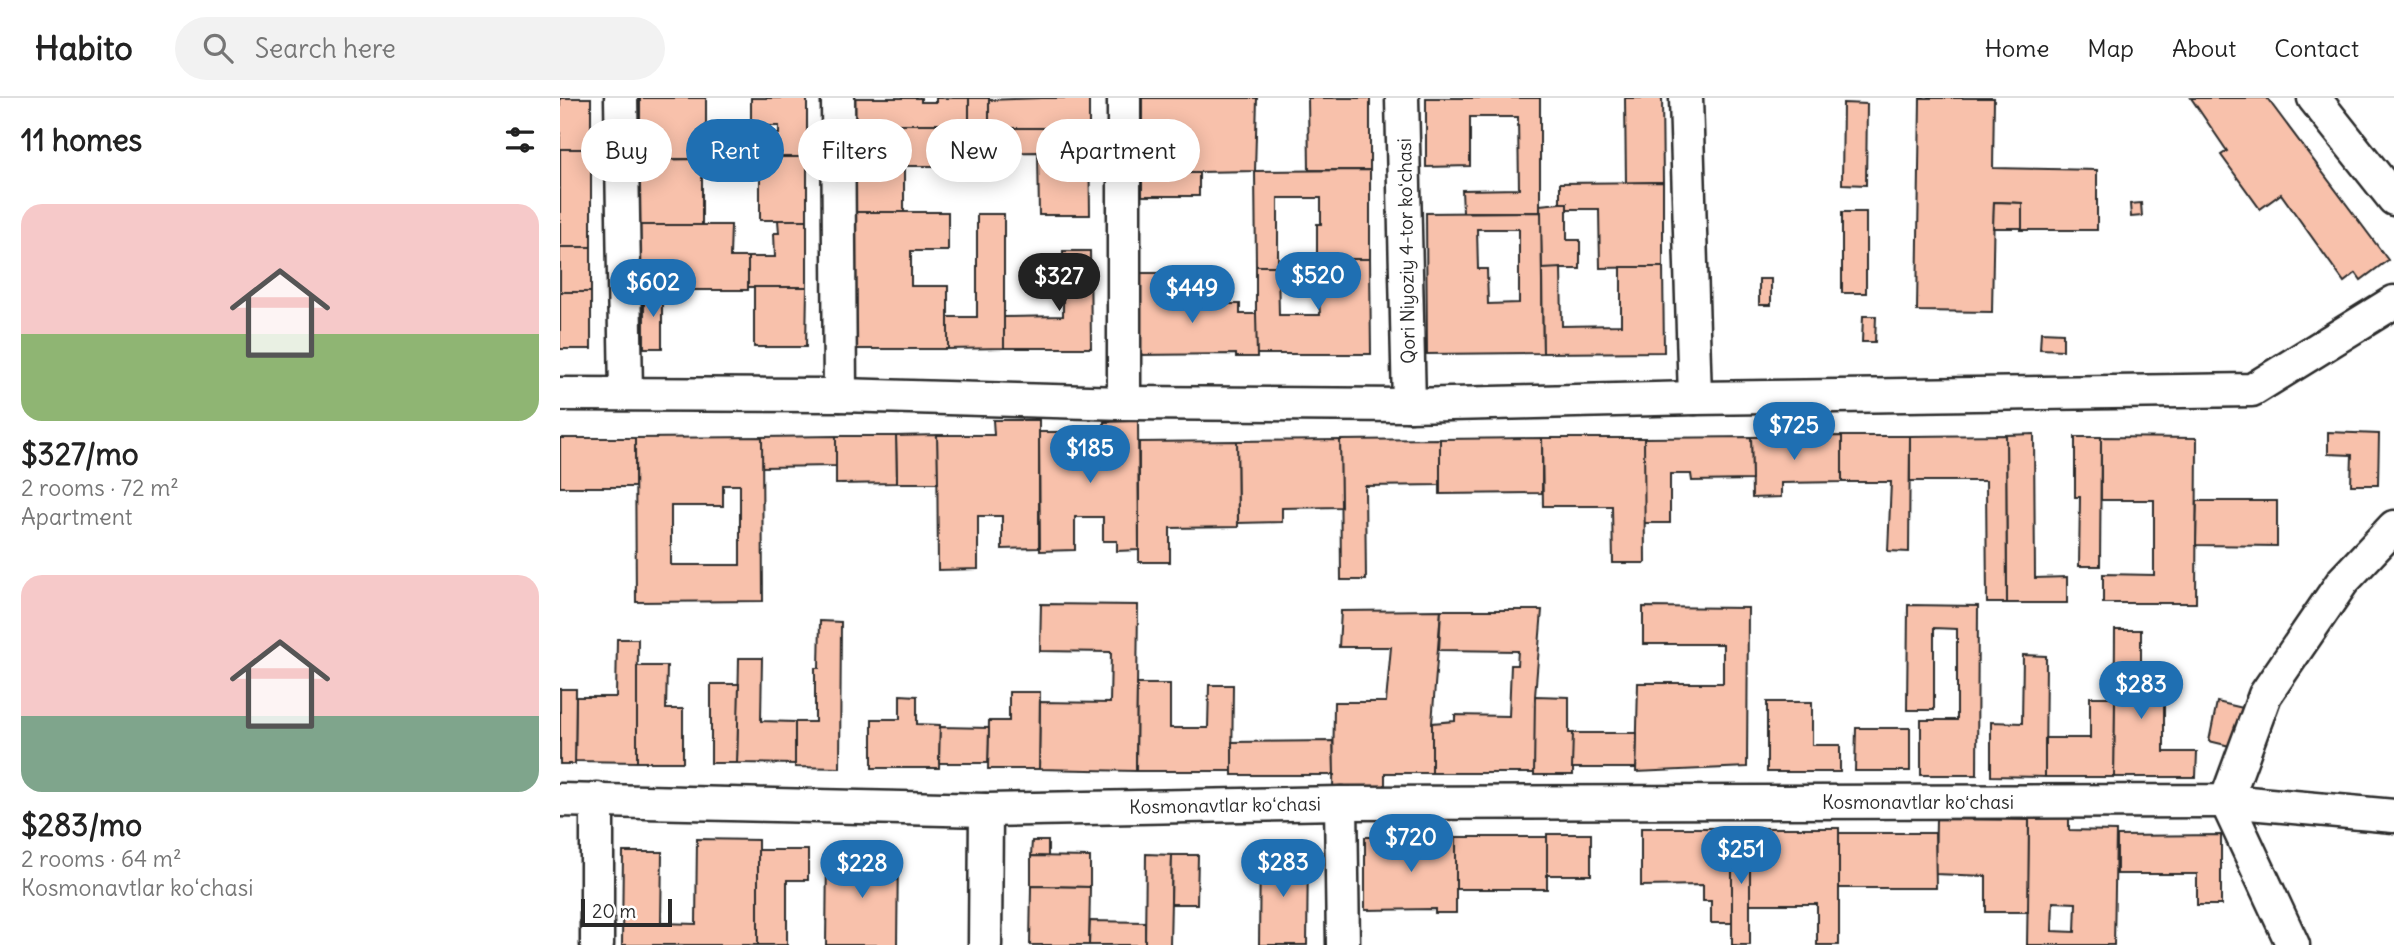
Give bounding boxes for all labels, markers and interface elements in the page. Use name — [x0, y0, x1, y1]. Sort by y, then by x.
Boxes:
search box — [175, 17, 665, 80]
text: Habito — [35, 27, 133, 69]
icon: search — [199, 29, 237, 67]
text: Search here — [255, 32, 396, 65]
text: Home — [1985, 33, 2049, 63]
text: Map — [2087, 33, 2134, 63]
text: About — [2172, 33, 2236, 63]
text: Contact — [2274, 33, 2359, 63]
chip: Buy — [581, 119, 672, 182]
chip: Rent — [686, 119, 784, 182]
chip: Filters — [798, 119, 912, 182]
chip: New — [926, 119, 1022, 182]
chip: Apartment — [1036, 119, 1200, 182]
text: 11 homes — [21, 121, 142, 159]
icon: filters — [501, 121, 539, 159]
street label: Qori Niyoziy 4-tor koʻchasi — [1392, 138, 1420, 364]
icon: home — [217, 250, 343, 376]
pin: $520 — [1277, 252, 1359, 312]
pin: $327 — [1018, 254, 1100, 313]
pin: $602 — [612, 260, 694, 319]
text: $520 — [1291, 260, 1345, 289]
text: $327 — [1034, 261, 1084, 290]
pin: $449 — [1151, 266, 1233, 325]
text: $602 — [626, 267, 680, 296]
text: $449 — [1166, 273, 1218, 302]
pin: $725 — [1753, 402, 1835, 462]
text: $725 — [1769, 410, 1819, 439]
pin: $185 — [1049, 426, 1131, 485]
text: $185 — [1066, 433, 1114, 462]
text: $327/mo — [21, 435, 139, 473]
text: 2 rooms · 72 m² — [21, 473, 179, 502]
text: Apartment — [21, 502, 133, 531]
icon: home — [217, 621, 343, 747]
pin: $283 — [2100, 662, 2182, 721]
text: $283 — [2115, 669, 2167, 698]
street label: Kosmonavtlar koʻchasi — [1822, 790, 2014, 814]
street label: Kosmonavtlar koʻchasi — [1129, 791, 1321, 819]
text: $283/mo — [21, 806, 142, 844]
pin: $720 — [1370, 814, 1452, 874]
text: $720 — [1385, 822, 1437, 851]
pin: $251 — [1700, 826, 1782, 886]
text: $251 — [1717, 834, 1765, 863]
pin: $228 — [821, 840, 903, 900]
pin: $283 — [1242, 840, 1324, 899]
text: 2 rooms · 64 m² — [21, 844, 182, 873]
text: $283 — [1257, 847, 1309, 876]
text: $228 — [836, 848, 888, 877]
text: Kosmonavtlar koʻchasi — [21, 873, 253, 902]
scale bar — [581, 896, 672, 928]
text: 20 m — [592, 899, 636, 923]

